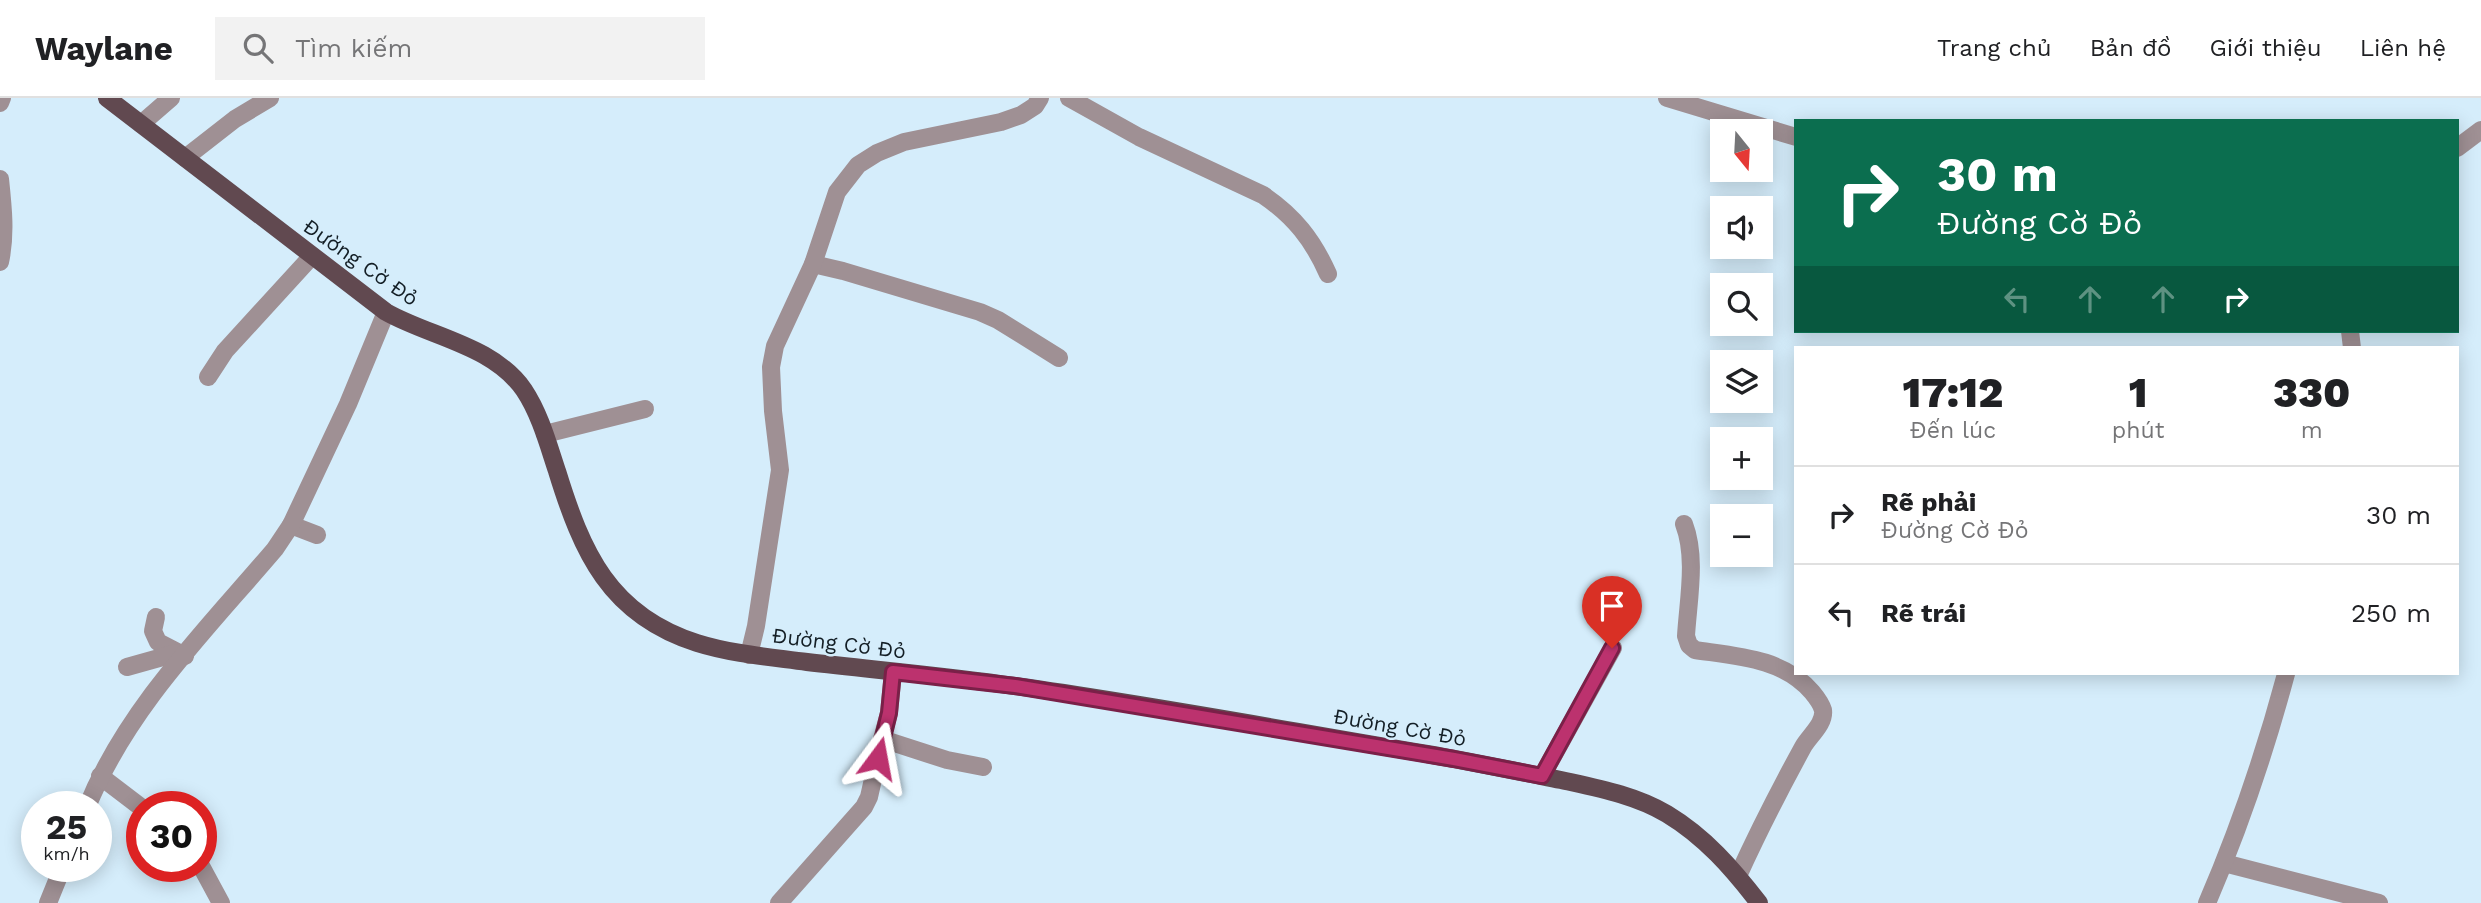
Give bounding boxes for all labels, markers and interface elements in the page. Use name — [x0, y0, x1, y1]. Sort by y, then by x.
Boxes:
search box — [215, 17, 705, 80]
text: Waylane — [35, 29, 173, 68]
icon: search — [239, 29, 277, 67]
text: Tìm kiếm — [295, 33, 412, 63]
text: Trang chủ — [1937, 34, 2052, 62]
text: Bản đồ — [2090, 34, 2171, 62]
text: Giới thiệu — [2209, 34, 2322, 62]
text: Liên hệ — [2360, 34, 2446, 62]
north arrow — [1710, 119, 1773, 182]
map controls — [1710, 119, 1773, 567]
text: 30 m — [1937, 145, 2058, 203]
icon: right — [1822, 147, 1913, 238]
button: sound — [1710, 196, 1773, 259]
text: Đường Cờ Đỏ — [1937, 204, 2142, 242]
street label: Đường Cờ Đỏ — [299, 213, 423, 311]
button: search — [1710, 273, 1773, 336]
icon: left — [1998, 280, 2036, 318]
icon: ahead — [2071, 280, 2109, 318]
icon: ahead — [2144, 280, 2182, 318]
icon: right — [2217, 280, 2255, 318]
button: layers — [1710, 350, 1773, 413]
text: 17:12 — [1903, 368, 2003, 417]
text: 1 — [2129, 368, 2147, 417]
text: 330 — [2273, 368, 2350, 417]
text: Đến lúc — [1910, 417, 1996, 444]
text: phút — [2112, 417, 2164, 444]
text: m — [2301, 417, 2323, 444]
button: + — [1710, 427, 1773, 490]
text: Rẽ phải — [1881, 487, 1976, 517]
icon: right — [1822, 496, 1860, 534]
text: 30 m — [2366, 500, 2431, 530]
button: − — [1710, 504, 1773, 567]
text: Đường Cờ Đỏ — [1881, 517, 2028, 544]
pin — [1582, 576, 1642, 648]
icon: arrive — [1593, 587, 1631, 625]
icon: left — [1822, 594, 1860, 632]
text: Rẽ trái — [1881, 598, 1966, 628]
text: 250 m — [2351, 598, 2431, 628]
street label: Đường Cờ Đỏ — [771, 622, 907, 664]
street label: Đường Cờ Đỏ — [1332, 703, 1468, 751]
position arrow — [841, 721, 915, 795]
speed limit sign: 30 — [126, 791, 217, 882]
text: 25 — [46, 806, 87, 848]
text: km/h — [43, 843, 90, 864]

